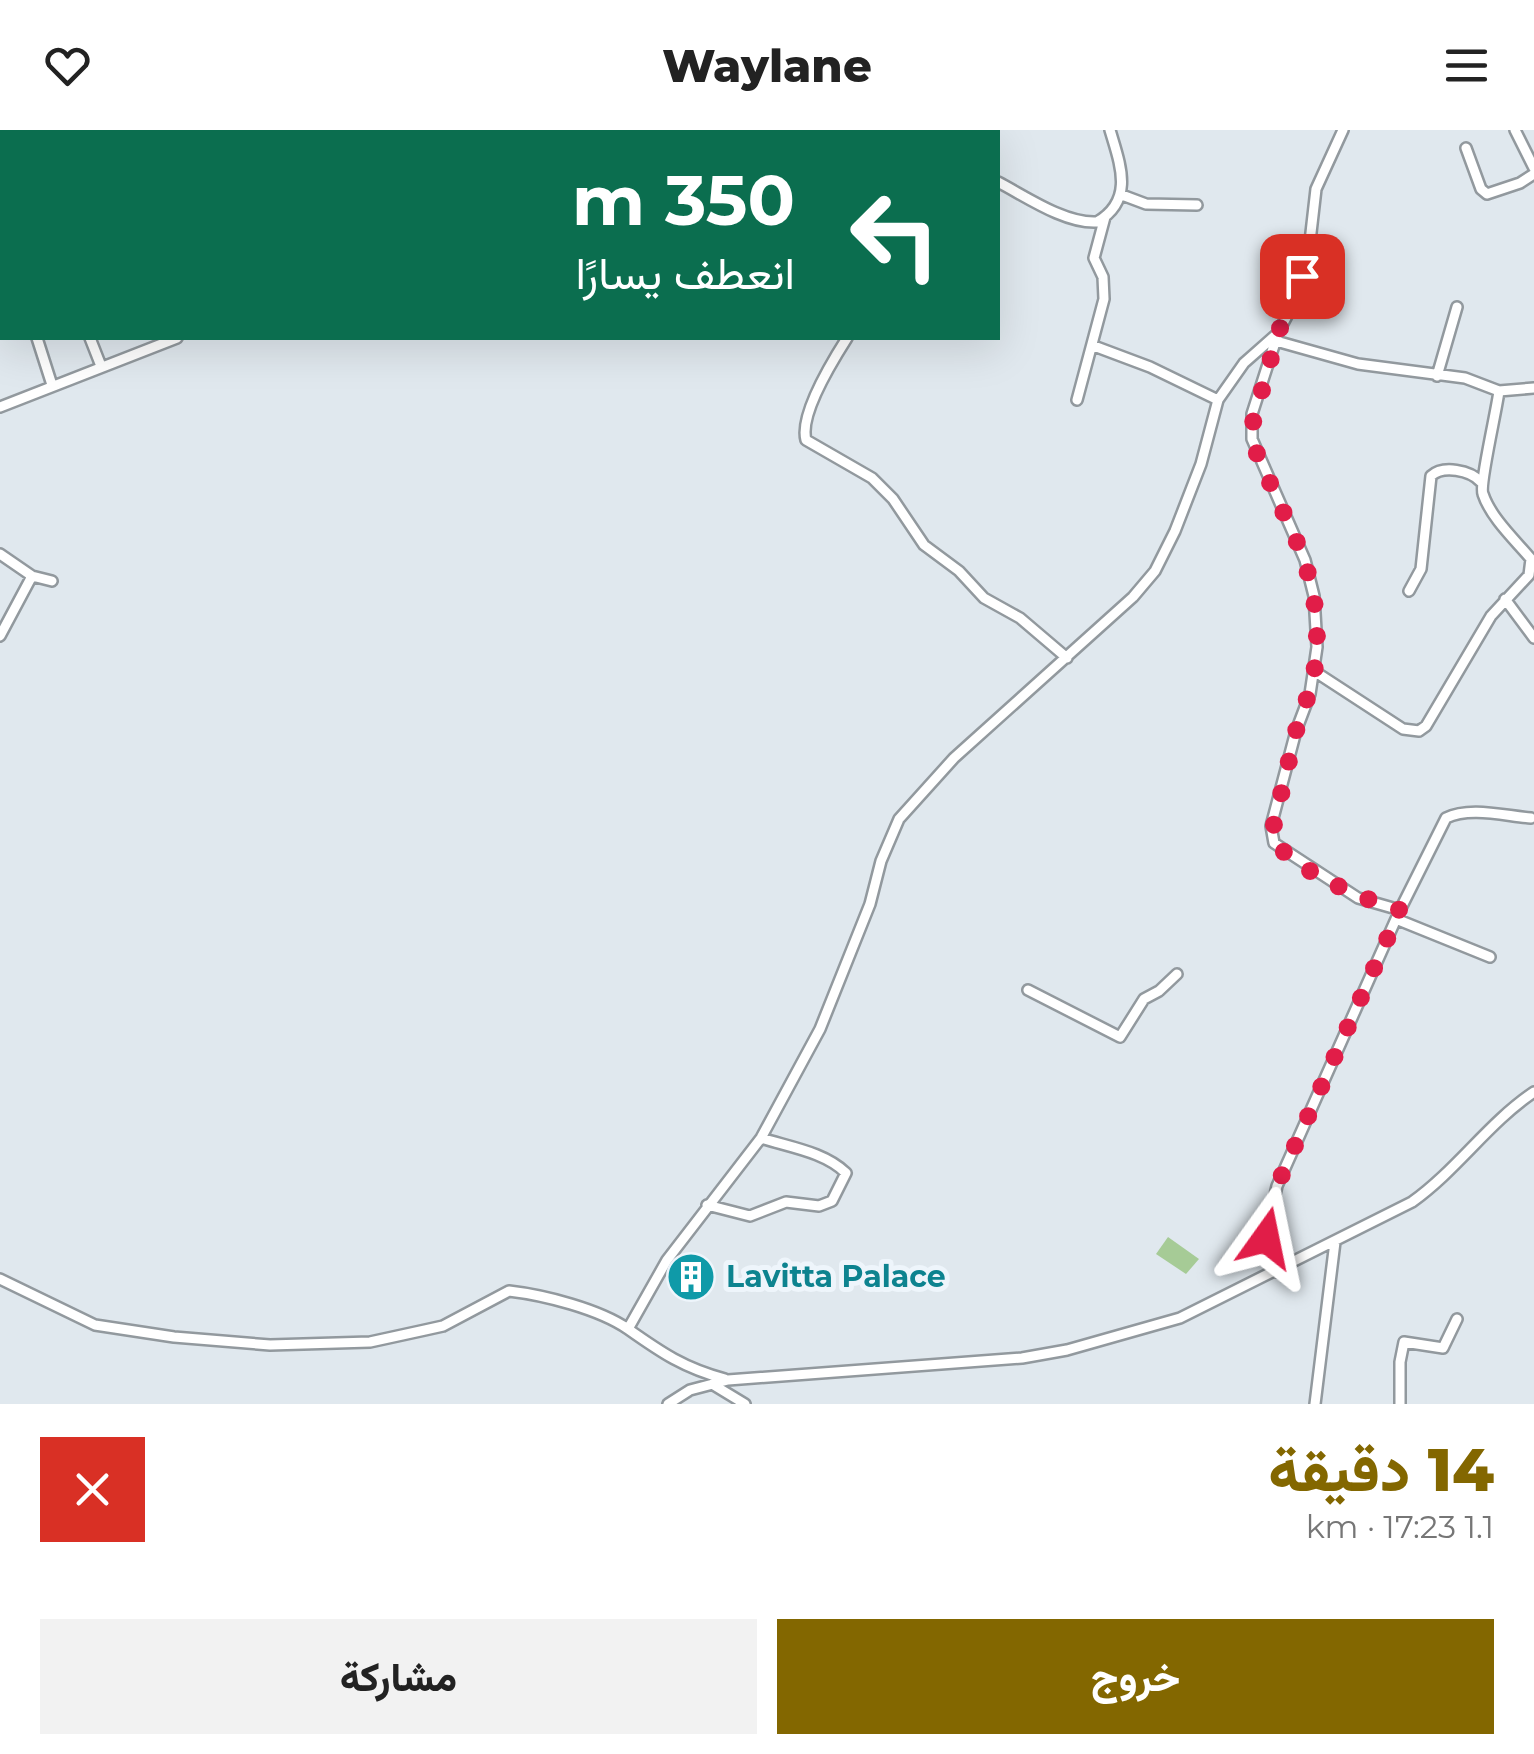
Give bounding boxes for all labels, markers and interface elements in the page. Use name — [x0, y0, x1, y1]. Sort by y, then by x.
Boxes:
icon: heart — [40, 38, 95, 93]
text: Waylane — [662, 38, 872, 93]
icon: menu — [1439, 38, 1494, 93]
text: 350 m — [572, 157, 795, 243]
icon: left — [830, 170, 960, 300]
pin — [1260, 234, 1345, 319]
text: انعطف يسارًا — [575, 245, 795, 300]
icon: arrive — [1275, 249, 1330, 304]
position arrow — [1214, 1186, 1318, 1290]
building icon: Lavitta Palace — [665, 1251, 717, 1303]
place label: Lavitta Palace — [726, 1258, 946, 1295]
text: 14 دقيقة — [1268, 1433, 1494, 1506]
button: close — [40, 1437, 145, 1542]
text: 1.1 km · 17:23 — [1306, 1507, 1494, 1546]
button: مشاركة — [40, 1619, 757, 1734]
button: خروج — [777, 1619, 1494, 1734]

